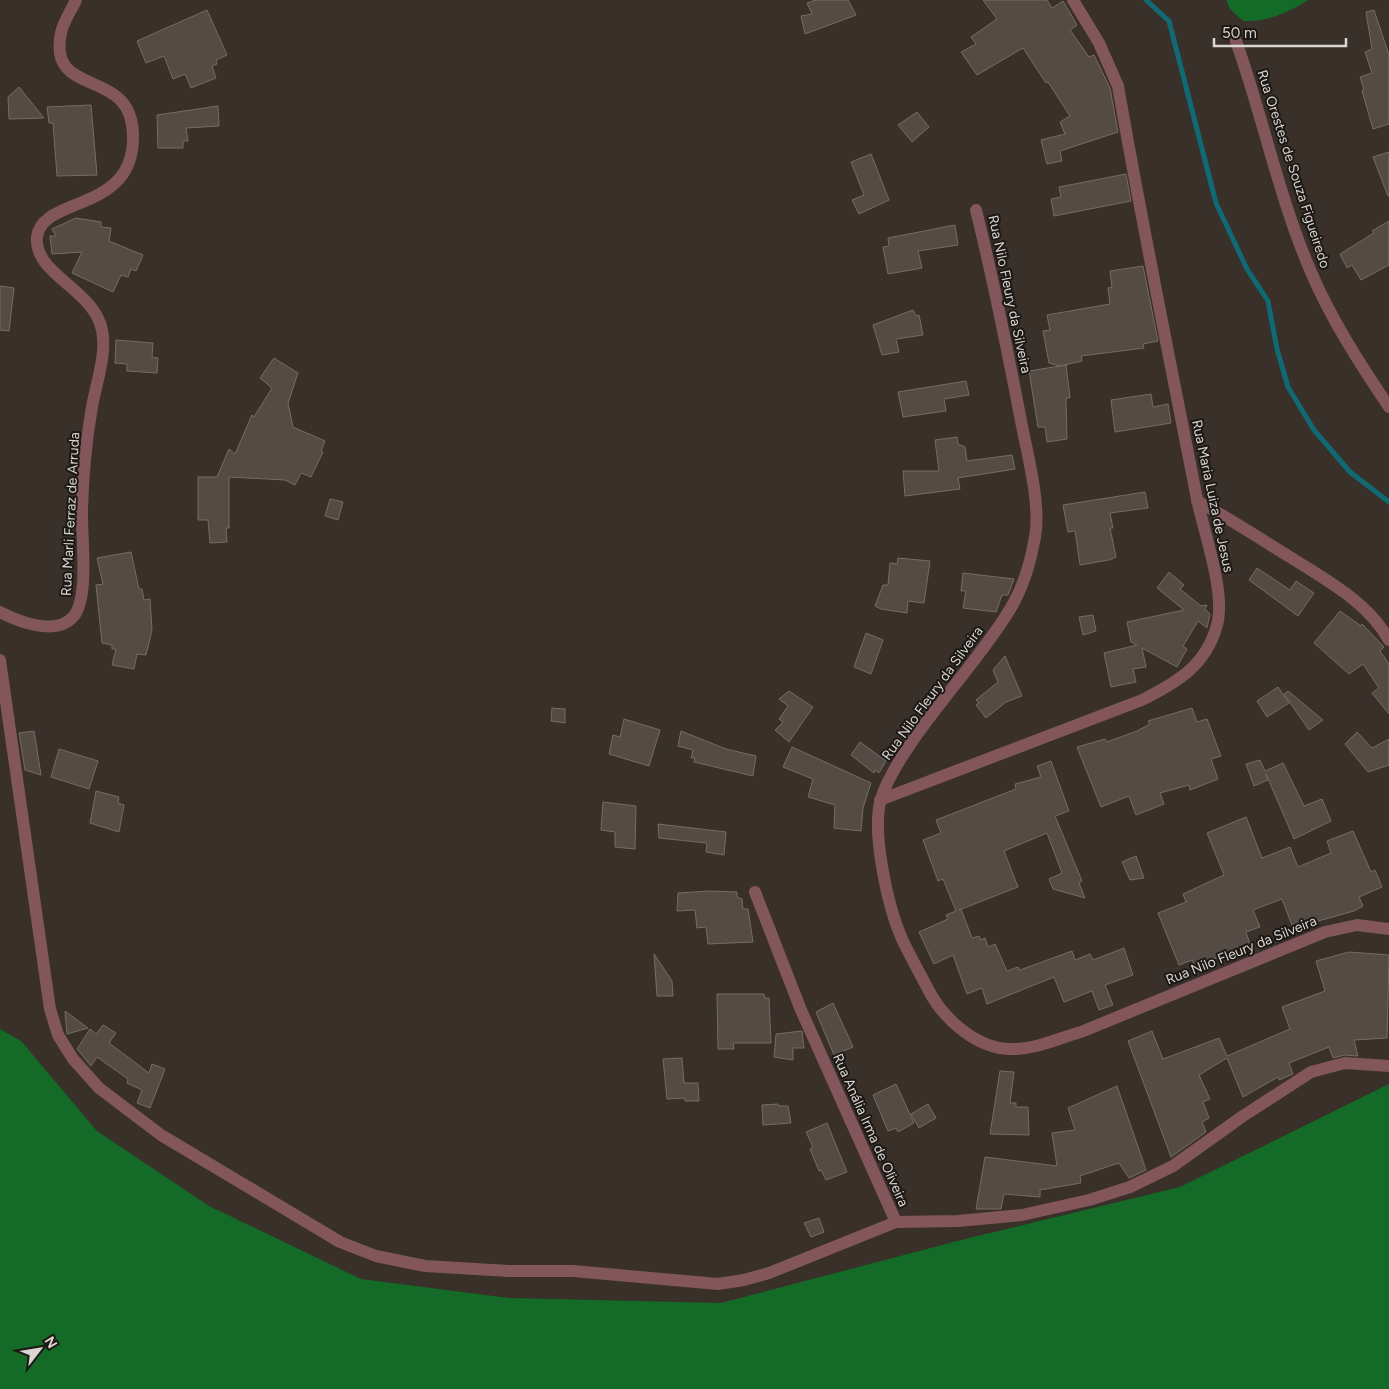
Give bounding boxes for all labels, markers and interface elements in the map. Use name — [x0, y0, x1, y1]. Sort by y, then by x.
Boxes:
scale bar — [1214, 15, 1346, 47]
text: 50 m — [1222, 24, 1257, 42]
street label: Rua Orestes de Souza Figueiredo — [1253, 68, 1334, 271]
street label: Rua Nilo Fleury da Silveira — [984, 213, 1035, 375]
street label: Rua Maria Luiza de Jesus — [1188, 418, 1237, 574]
street label: Rua Marli Ferraz de Arruda — [58, 432, 83, 596]
street label: Rua Nilo Fleury da Silveira — [878, 623, 987, 764]
street label: Rua Nilo Fleury da Silveira — [1163, 912, 1319, 989]
street label: Rua Anália Irma de Oliveira — [829, 1051, 912, 1209]
north arrow — [15, 1324, 65, 1374]
text: N — [41, 1334, 61, 1352]

